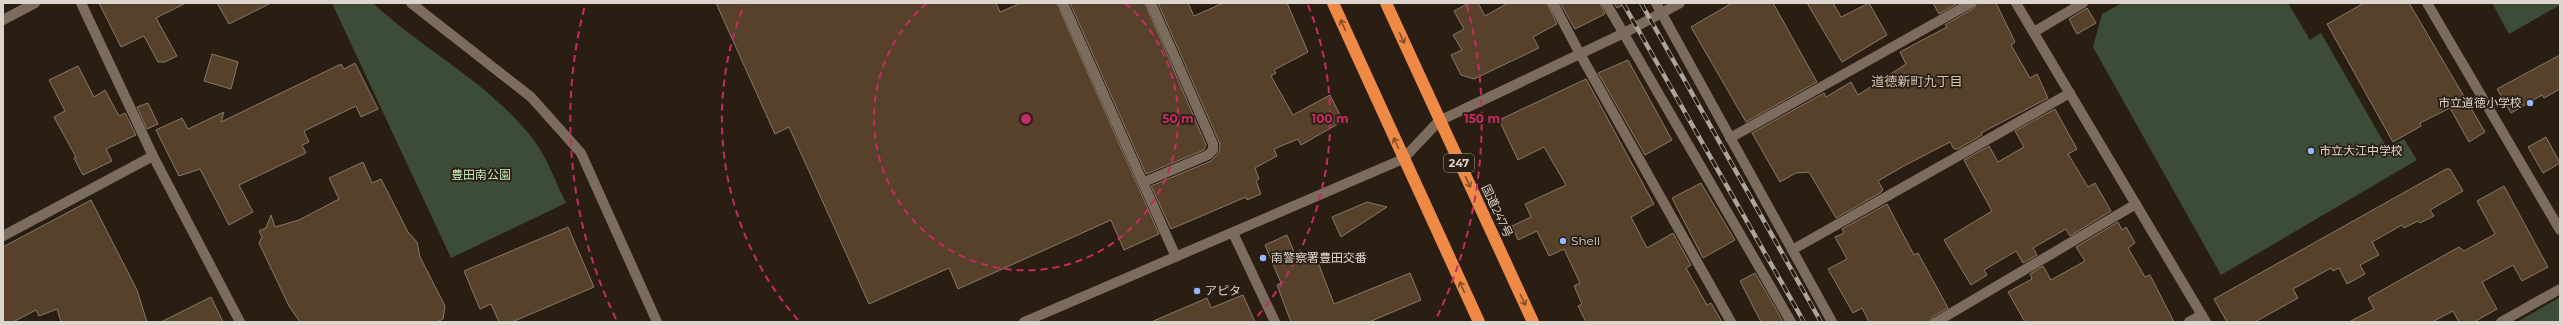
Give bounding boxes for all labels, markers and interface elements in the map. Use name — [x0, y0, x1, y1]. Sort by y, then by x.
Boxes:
one-way arrow — [1339, 19, 1346, 31]
one-way arrow — [1399, 32, 1406, 44]
district label: 道徳新町九丁目 — [1871, 73, 1963, 89]
place label: 市立道徳小学校 — [2438, 95, 2522, 110]
marker: 市立道徳小学校 — [2525, 98, 2535, 108]
text: 50 m — [1162, 111, 1194, 126]
text: 100 m — [1312, 111, 1348, 126]
text: 150 m — [1464, 111, 1500, 126]
centre of rings — [1019, 112, 1033, 126]
one-way arrow — [1392, 138, 1399, 150]
place label: 市立大江中学校 — [2319, 143, 2403, 158]
marker: 市立大江中学校 — [2306, 146, 2316, 156]
road number: 247 — [1444, 154, 1474, 172]
park label: 豊田南公園 — [451, 167, 511, 182]
one-way arrow — [1465, 176, 1472, 188]
street label: 国道247号 — [1479, 182, 1516, 240]
place label: Shell — [1571, 233, 1600, 248]
marker: Shell — [1558, 236, 1568, 246]
place label: 南警察署豊田交番 — [1271, 250, 1367, 265]
marker: 南警察署豊田交番 — [1258, 253, 1268, 263]
one-way arrow — [1458, 281, 1466, 293]
place label: アピタ — [1205, 283, 1241, 298]
marker: アピタ — [1192, 286, 1202, 296]
one-way arrow — [1520, 294, 1527, 306]

